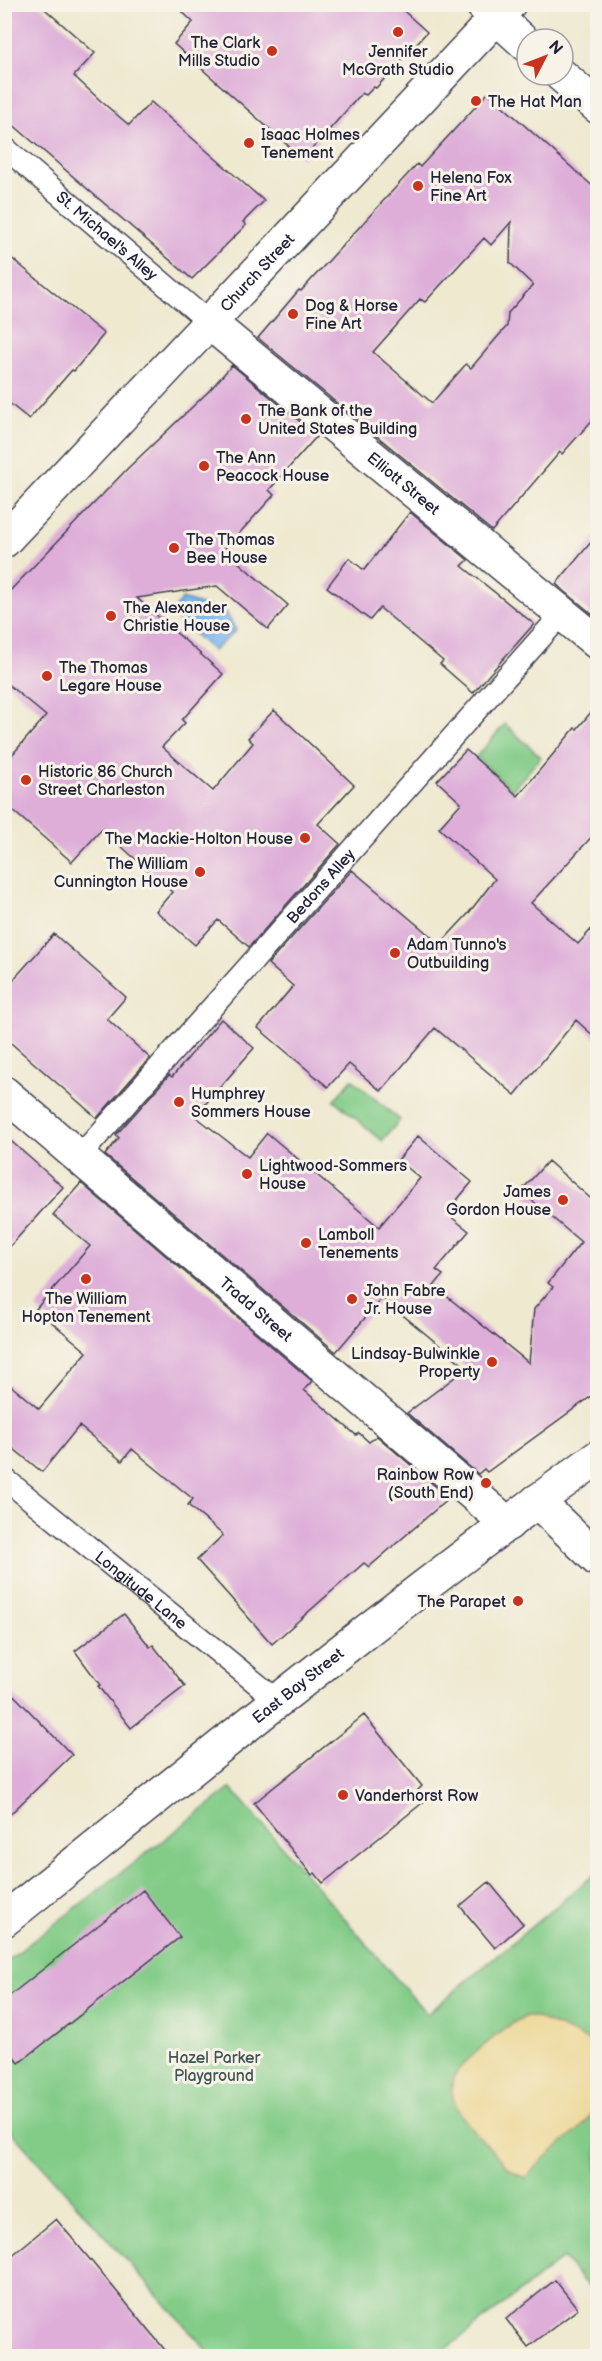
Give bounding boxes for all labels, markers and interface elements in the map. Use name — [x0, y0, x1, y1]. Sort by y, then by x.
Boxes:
marker: Jennifer McGrath Studio — [391, 25, 405, 39]
north arrow — [515, 27, 575, 87]
place label: The Clark Mills Studio — [178, 34, 260, 71]
text: N — [544, 37, 566, 59]
place label: Jennifer McGrath Studio — [342, 43, 454, 80]
marker: The Clark Mills Studio — [265, 44, 279, 58]
place label: The Hat Man — [488, 93, 582, 112]
marker: The Hat Man — [469, 94, 483, 108]
place label: Isaac Holmes Tenement — [261, 126, 360, 163]
marker: Isaac Holmes Tenement — [242, 136, 256, 150]
place label: Helena Fox Fine Art — [430, 169, 512, 206]
marker: Helena Fox Fine Art — [411, 179, 425, 193]
street label: St. Michael's Alley — [52, 188, 162, 286]
street label: Church Street — [217, 230, 299, 316]
place label: Dog & Horse Fine Art — [305, 297, 398, 334]
marker: Dog & Horse Fine Art — [286, 307, 300, 321]
place label: The Bank of the United States Building — [258, 402, 417, 439]
marker: The Bank of the United States Building — [239, 412, 253, 426]
place label: The Ann Peacock House — [216, 449, 330, 486]
street label: Elliott Street — [363, 449, 443, 520]
marker: The Ann Peacock House — [197, 459, 211, 473]
place label: The Thomas Bee House — [186, 531, 275, 568]
marker: The Thomas Bee House — [167, 541, 181, 555]
place label: The Alexander Christie House — [123, 599, 231, 636]
marker: The Alexander Christie House — [104, 609, 118, 623]
place label: The Thomas Legare House — [59, 659, 162, 696]
marker: The Thomas Legare House — [40, 669, 54, 683]
place label: Historic 86 Church Street Charleston — [38, 763, 173, 800]
marker: Historic 86 Church Street Charleston — [19, 773, 33, 787]
place label: The Mackie-Holton House — [105, 830, 294, 849]
marker: The Mackie-Holton House — [298, 831, 312, 845]
street label: Bedons Alley — [283, 845, 360, 928]
place label: The William Cunnington House — [54, 855, 188, 892]
marker: The William Cunnington House — [193, 865, 207, 879]
place label: Adam Tunno's Outbuilding — [407, 936, 506, 973]
marker: Adam Tunno's Outbuilding — [388, 946, 402, 960]
place label: Humphrey Sommers House — [191, 1085, 311, 1122]
marker: Humphrey Sommers House — [172, 1095, 186, 1109]
place label: Lightwood-Sommers House — [259, 1157, 407, 1194]
marker: Lightwood-Sommers House — [240, 1167, 254, 1181]
place label: James Gordon House — [446, 1183, 552, 1220]
marker: James Gordon House — [556, 1193, 570, 1207]
place label: Lamboll Tenements — [318, 1226, 398, 1263]
marker: Lamboll Tenements — [299, 1236, 313, 1250]
marker: The William Hopton Tenement — [79, 1272, 93, 1286]
street label: Tradd Street — [215, 1274, 296, 1346]
place label: John Fabre Jr. House — [364, 1282, 446, 1319]
place label: The William Hopton Tenement — [22, 1290, 151, 1327]
marker: John Fabre Jr. House — [345, 1292, 359, 1306]
place label: Lindsay-Bulwinkle Property — [351, 1345, 481, 1382]
marker: Lindsay-Bulwinkle Property — [485, 1355, 499, 1369]
place label: Rainbow Row (South End) — [376, 1466, 474, 1503]
marker: Rainbow Row (South End) — [479, 1476, 493, 1490]
street label: Longitude Lane — [91, 1548, 191, 1634]
place label: The Parapet — [417, 1593, 506, 1612]
marker: The Parapet — [511, 1594, 525, 1608]
street label: East Bay Street — [249, 1644, 348, 1728]
place label: Vanderhorst Row — [355, 1787, 478, 1806]
marker: Vanderhorst Row — [336, 1788, 350, 1802]
park label: Hazel Parker Playground — [168, 2049, 261, 2086]

